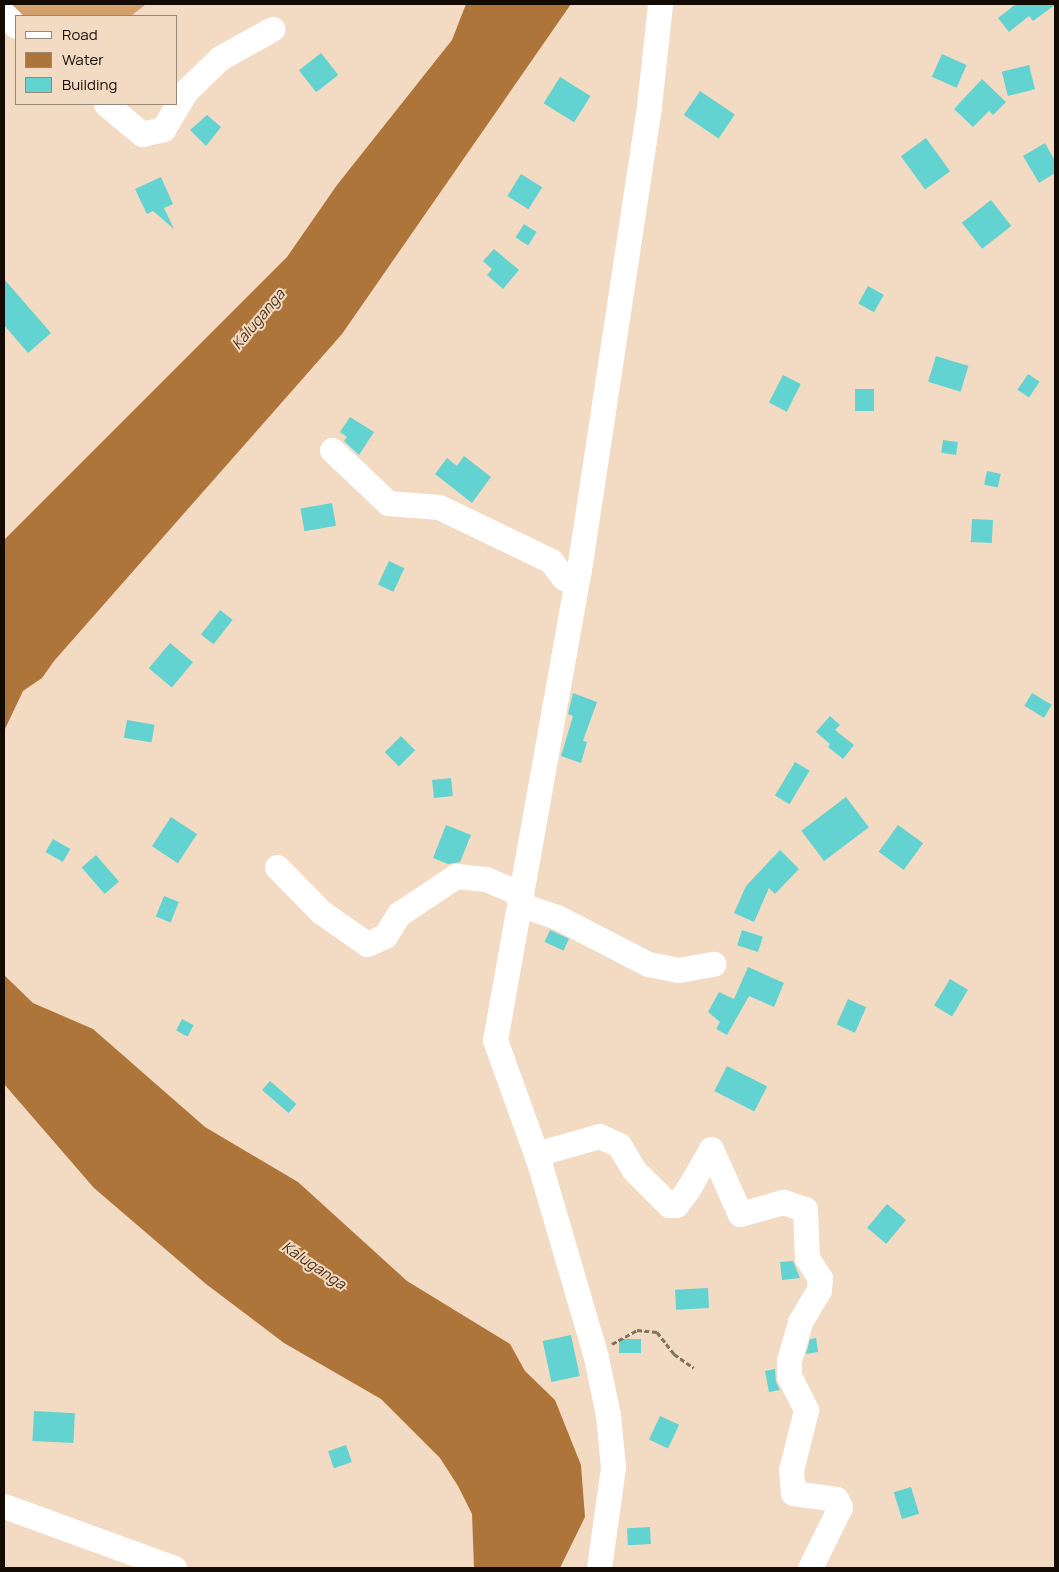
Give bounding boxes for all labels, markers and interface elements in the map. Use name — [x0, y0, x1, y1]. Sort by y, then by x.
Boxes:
legend — [15, 15, 178, 105]
text: Road — [62, 24, 98, 45]
text: Water — [62, 49, 104, 70]
text: Building — [62, 74, 117, 95]
water label: Kaluganga — [228, 285, 288, 353]
water label: Kaluganga — [279, 1237, 349, 1293]

